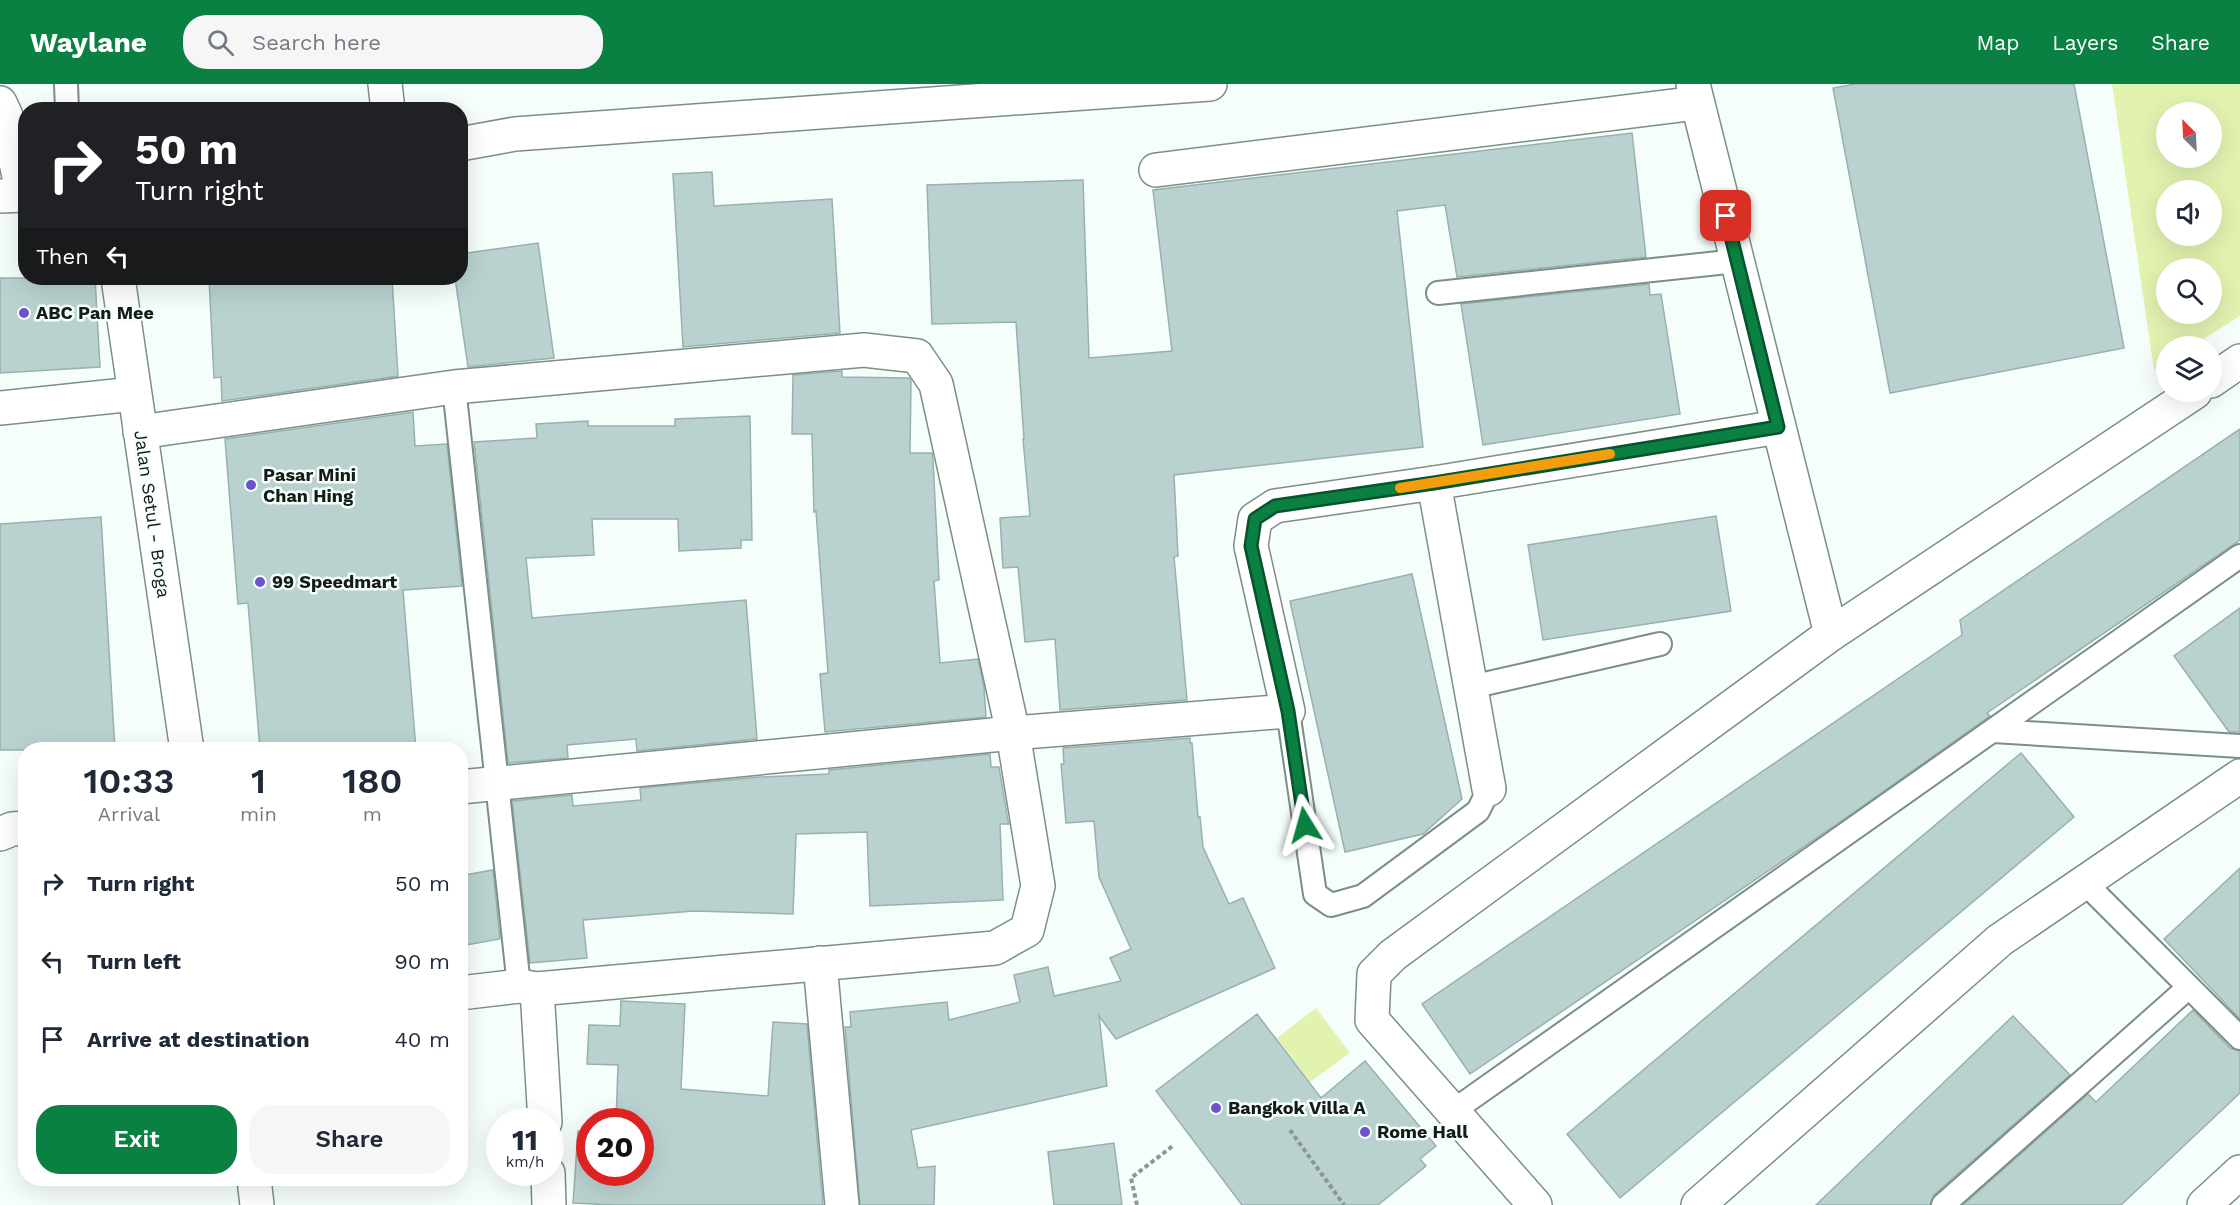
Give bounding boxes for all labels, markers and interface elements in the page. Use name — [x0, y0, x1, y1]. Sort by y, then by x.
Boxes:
search box — [183, 15, 603, 69]
text: Waylane — [30, 26, 147, 59]
icon: search — [204, 26, 237, 59]
text: Search here — [252, 30, 381, 55]
text: Map — [1976, 30, 2019, 55]
text: Layers — [2052, 30, 2118, 55]
text: Share — [2151, 30, 2210, 55]
north arrow — [2156, 102, 2222, 168]
map controls — [2156, 102, 2222, 402]
text: 50 m — [135, 125, 238, 174]
icon: right — [36, 126, 114, 204]
text: Turn right — [135, 175, 264, 207]
button: sound — [2156, 180, 2222, 246]
pin — [1700, 190, 1751, 241]
icon: arrive — [1709, 199, 1742, 232]
icon: left — [101, 240, 134, 273]
text: Then — [36, 244, 89, 269]
button: search — [2156, 258, 2222, 324]
place label: ABC Pan Mee — [36, 302, 154, 323]
marker: ABC Pan Mee — [17, 306, 31, 320]
button: layers — [2156, 336, 2222, 402]
street label: Jalan Setul - Broga — [130, 429, 175, 599]
place label: Pasar Mini Chan Hing — [263, 464, 356, 506]
marker: Pasar Mini Chan Hing — [244, 478, 258, 492]
place label: 99 Speedmart — [272, 571, 397, 592]
marker: 99 Speedmart — [253, 575, 267, 589]
text: 10:33 — [83, 760, 175, 802]
text: 1 — [251, 760, 266, 802]
text: 180 — [342, 760, 403, 802]
position arrow — [1273, 793, 1337, 857]
text: Arrival — [98, 802, 160, 826]
text: min — [240, 802, 277, 826]
text: m — [363, 802, 382, 826]
icon: right — [36, 867, 69, 900]
text: Turn right — [87, 871, 194, 896]
text: 50 m — [395, 871, 450, 896]
icon: left — [36, 945, 69, 978]
text: Turn left — [87, 949, 181, 974]
text: 90 m — [394, 949, 450, 974]
icon: arrive — [36, 1023, 69, 1056]
text: Arrive at destination — [87, 1027, 310, 1052]
text: 40 m — [394, 1027, 450, 1052]
place label: Bangkok Villa A — [1228, 1097, 1366, 1118]
marker: Bangkok Villa A — [1209, 1101, 1223, 1115]
button: Exit — [36, 1105, 237, 1174]
button: Share — [249, 1105, 450, 1174]
speed limit sign: 20 — [576, 1108, 654, 1186]
place label: Rome Hall — [1377, 1121, 1468, 1142]
text: 11 — [512, 1122, 538, 1157]
marker: Rome Hall — [1358, 1125, 1372, 1139]
text: km/h — [506, 1153, 544, 1171]

